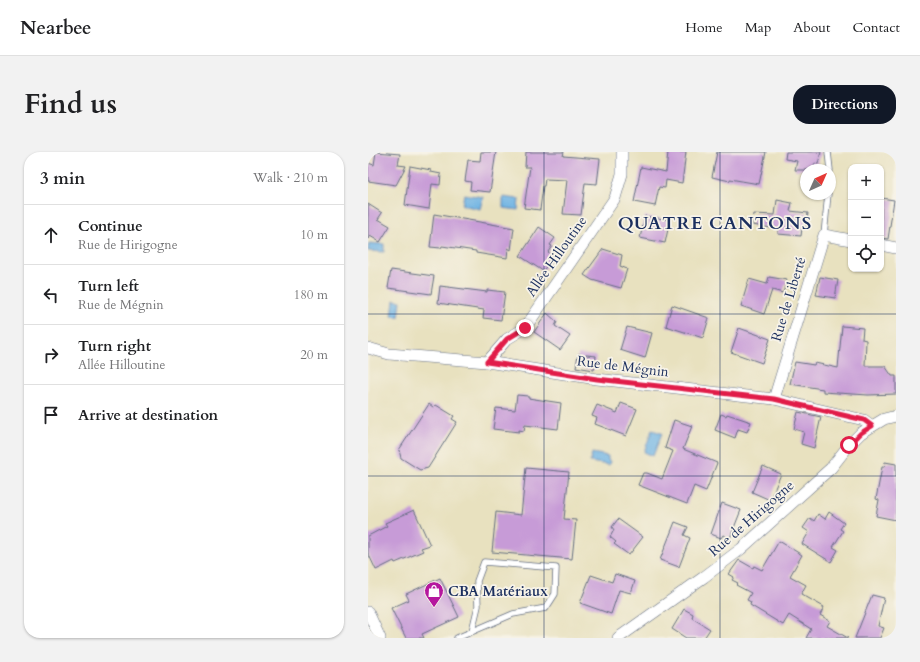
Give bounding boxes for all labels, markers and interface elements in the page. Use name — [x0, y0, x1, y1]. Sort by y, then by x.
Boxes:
text: Nearbee — [20, 15, 91, 41]
text: Home — [685, 18, 723, 37]
text: Map — [745, 18, 771, 37]
text: About — [793, 18, 830, 37]
text: Contact — [852, 18, 900, 37]
text: Find us — [24, 85, 117, 123]
button: Directions — [793, 85, 896, 124]
north arrow — [800, 164, 836, 200]
map controls — [848, 164, 884, 272]
button: + — [848, 164, 884, 200]
text: 3 min — [40, 167, 85, 190]
text: Walk · 210 m — [253, 169, 328, 187]
button: − — [848, 200, 884, 236]
district label: QUATRE CANTONS — [618, 211, 812, 236]
street label: Allée Hilloutine — [522, 212, 591, 300]
text: Continue — [78, 216, 143, 236]
icon: ahead — [40, 224, 62, 246]
text: 10 m — [300, 226, 328, 244]
text: Rue de Hirigogne — [78, 236, 178, 254]
button: locate — [848, 236, 884, 272]
street label: Rue de Liberté — [767, 255, 810, 344]
text: Turn left — [78, 276, 139, 296]
icon: left — [40, 284, 62, 306]
text: 180 m — [294, 286, 328, 304]
text: Rue de Mégnin — [78, 296, 164, 314]
route end — [516, 319, 534, 337]
text: Turn right — [78, 336, 151, 356]
icon: right — [40, 344, 62, 366]
text: 20 m — [300, 346, 328, 364]
street label: Rue de Mégnin — [576, 351, 670, 382]
text: Allée Hilloutine — [78, 356, 166, 374]
icon: arrive — [40, 404, 62, 426]
text: Arrive at destination — [78, 405, 218, 425]
route start — [840, 436, 858, 454]
street label: Rue de Hirigogne — [705, 476, 798, 561]
shop icon: CBA Matériaux — [423, 580, 445, 608]
place label: CBA Matériaux — [448, 582, 548, 601]

